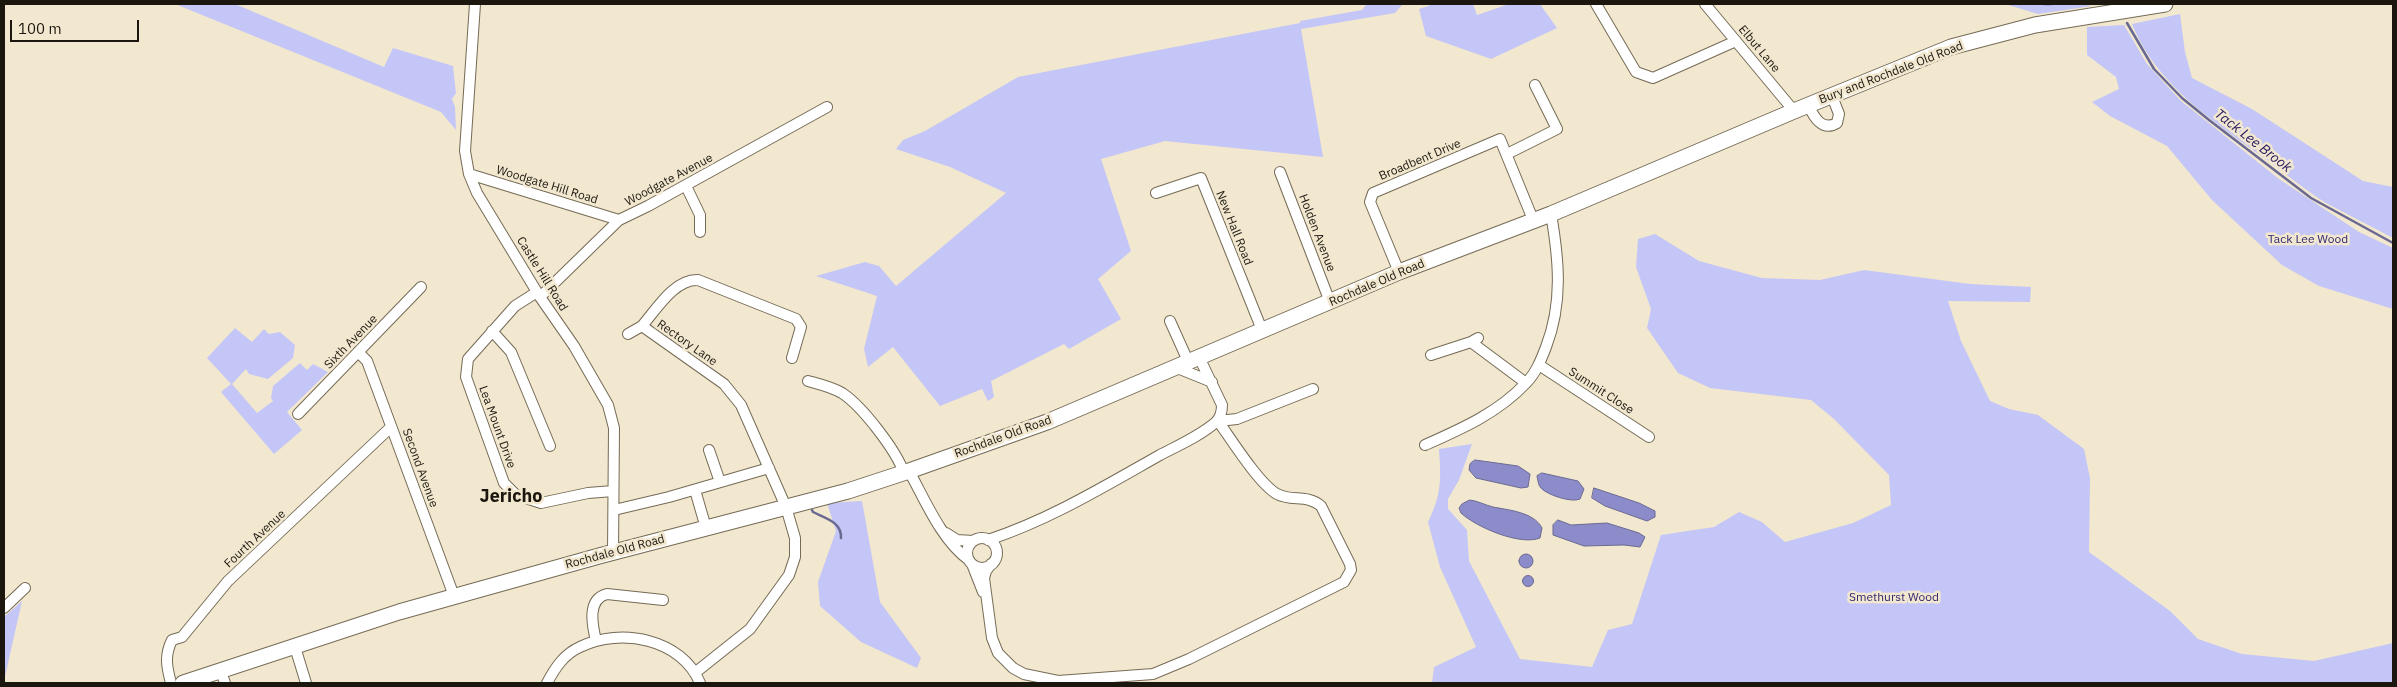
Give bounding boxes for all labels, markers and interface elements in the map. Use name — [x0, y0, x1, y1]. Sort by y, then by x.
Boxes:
scale bar — [12, 10, 141, 42]
text: 100 m — [18, 19, 62, 38]
street label: Elbut Lane — [1735, 23, 1783, 75]
street label: Bury and Rochdale Old Road — [1817, 39, 1965, 107]
water label: Tack Lee Brook — [2211, 106, 2295, 176]
street label: Broadbent Drive — [1377, 136, 1463, 184]
street label: Woodgate Avenue — [623, 151, 715, 209]
street label: Woodgate Hill Road — [494, 163, 600, 207]
street label: New Hall Road — [1213, 189, 1255, 267]
street label: Holden Avenue — [1296, 192, 1338, 274]
park label: Tack Lee Wood — [2268, 233, 2348, 247]
street label: Castle Hill Road — [513, 234, 571, 314]
street label: Rochdale Old Road — [1327, 256, 1427, 310]
street label: Sixth Avenue — [322, 312, 380, 372]
street label: Rectory Lane — [654, 317, 720, 369]
street label: Summit Close — [1566, 365, 1636, 417]
street label: Lea Mount Drive — [475, 384, 519, 470]
street label: Rochdale Old Road — [952, 413, 1054, 461]
street label: Second Avenue — [399, 427, 441, 509]
district label: Jericho — [480, 486, 542, 508]
street label: Fourth Avenue — [221, 507, 289, 571]
street label: Rochdale Old Road — [564, 532, 666, 572]
park label: Smethurst Wood — [1849, 591, 1939, 605]

